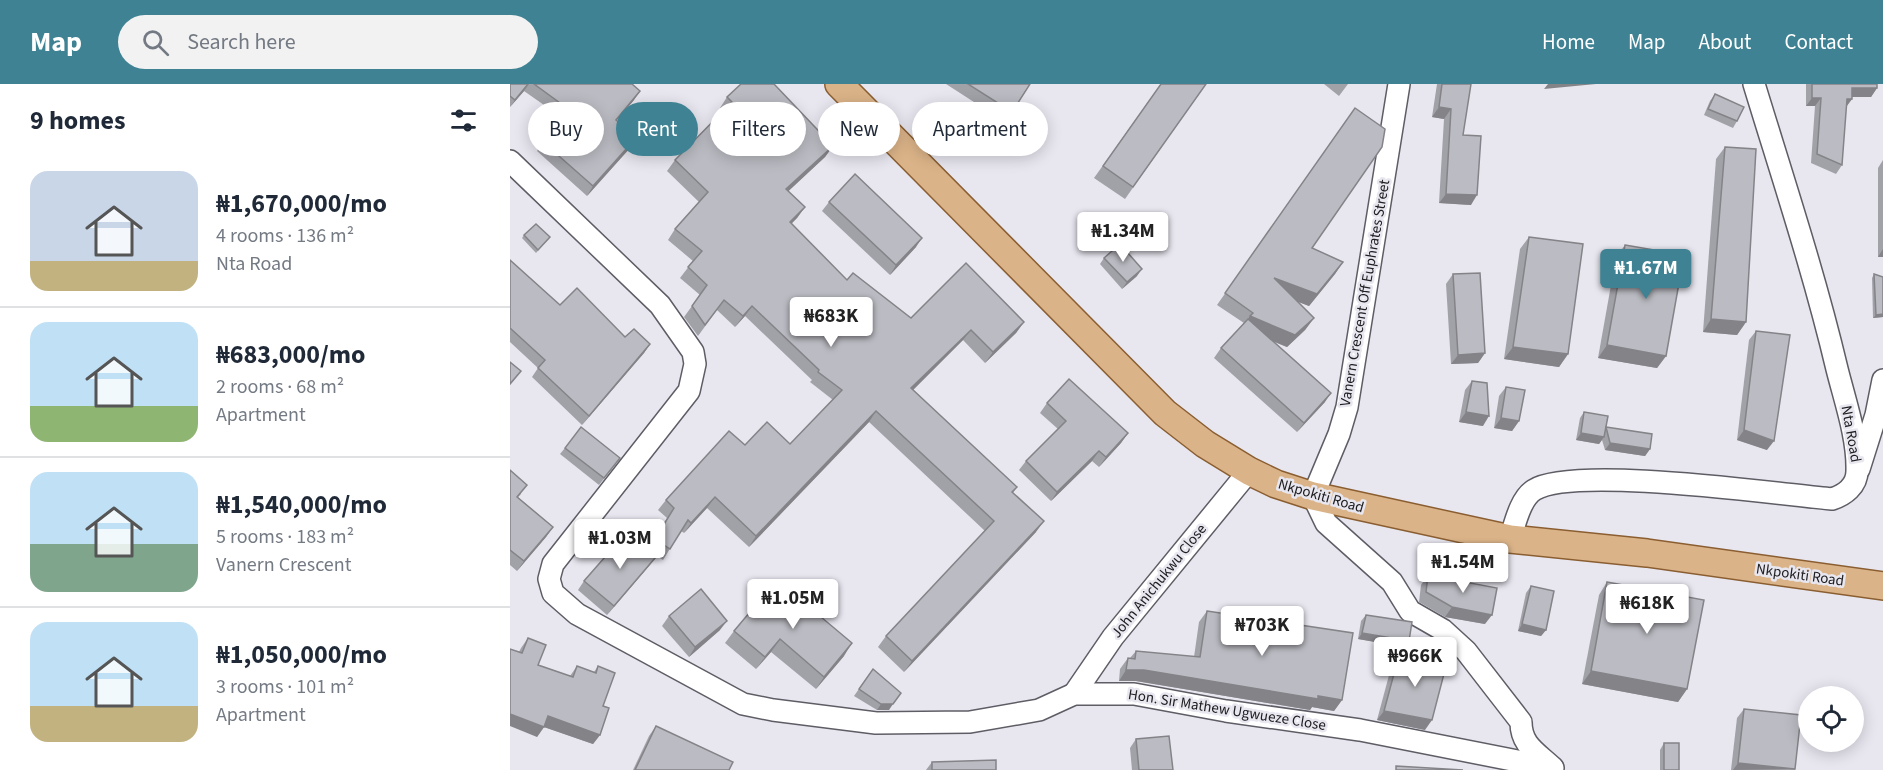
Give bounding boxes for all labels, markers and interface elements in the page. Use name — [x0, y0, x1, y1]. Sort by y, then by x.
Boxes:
search box — [118, 15, 538, 69]
text: Map — [30, 22, 82, 62]
icon: search — [139, 26, 172, 59]
text: Search here — [187, 26, 296, 58]
text: Home — [1542, 27, 1595, 57]
text: Map — [1628, 27, 1666, 57]
text: About — [1699, 27, 1751, 57]
text: Contact — [1784, 27, 1853, 57]
text: 9 homes — [30, 102, 125, 139]
chip: Buy — [528, 102, 604, 156]
chip: Rent — [616, 102, 698, 156]
chip: Filters — [710, 102, 806, 156]
chip: New — [818, 102, 900, 156]
chip: Apartment — [912, 102, 1048, 156]
icon: filters — [447, 104, 480, 137]
street label: Vanern Crescent Off Euphrates Street — [1335, 178, 1395, 408]
text: ₦1,670,000/mo — [216, 185, 387, 222]
icon: home — [78, 195, 150, 267]
pin: ₦1.34M — [1074, 212, 1172, 263]
text: ₦1.34M — [1091, 217, 1155, 245]
text: 4 rooms · 136 m² — [216, 222, 354, 250]
pin: ₦1.67M — [1597, 249, 1695, 300]
text: Nta Road — [216, 250, 292, 278]
text: ₦1.67M — [1614, 254, 1678, 282]
pin: ₦683K — [789, 297, 873, 348]
text: ₦683K — [804, 302, 858, 330]
text: ₦683,000/mo — [216, 336, 365, 373]
icon: home — [78, 346, 150, 418]
text: 2 rooms · 68 m² — [216, 373, 344, 401]
text: Apartment — [216, 401, 306, 429]
street label: Nta Road — [1836, 404, 1866, 464]
street label: Nkpokiti Road — [1275, 474, 1367, 518]
text: ₦1,540,000/mo — [216, 486, 387, 523]
icon: home — [78, 496, 150, 568]
pin: ₦1.03M — [571, 519, 669, 570]
street label: John Anichukwu Close — [1106, 519, 1212, 643]
text: 5 rooms · 183 m² — [216, 523, 354, 551]
text: ₦1.03M — [588, 524, 652, 552]
pin: ₦1.54M — [1414, 543, 1512, 594]
text: ₦1.54M — [1431, 548, 1495, 576]
text: Vanern Crescent — [216, 551, 351, 579]
street label: Nkpokiti Road — [1755, 558, 1845, 592]
pin: ₦1.05M — [744, 579, 842, 630]
text: ₦1.05M — [761, 584, 825, 612]
pin: ₦618K — [1605, 584, 1689, 635]
text: ₦618K — [1620, 589, 1674, 617]
pin: ₦703K — [1220, 606, 1304, 657]
text: ₦703K — [1235, 611, 1289, 639]
text: ₦1,050,000/mo — [216, 636, 387, 673]
pin: ₦966K — [1373, 637, 1457, 688]
text: ₦966K — [1388, 642, 1442, 670]
icon: home — [78, 646, 150, 718]
text: 3 rooms · 101 m² — [216, 673, 354, 701]
street label: Hon. Sir Mathew Ugwueze Close — [1127, 684, 1327, 736]
map controls — [1798, 686, 1864, 752]
button: locate — [1798, 686, 1864, 752]
text: Apartment — [216, 701, 306, 729]

